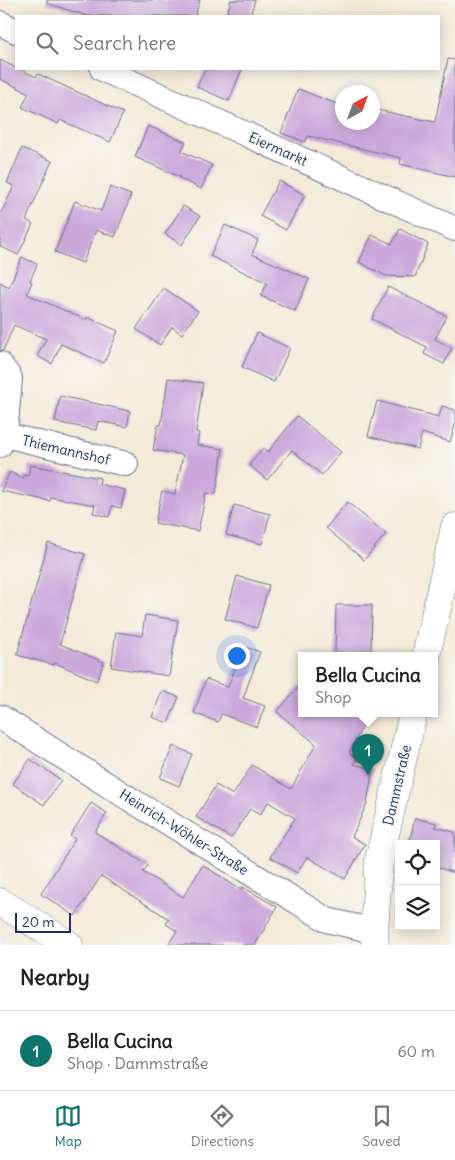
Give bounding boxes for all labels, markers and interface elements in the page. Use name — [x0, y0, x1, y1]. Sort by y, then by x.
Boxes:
search box — [15, 15, 440, 70]
icon: search — [33, 29, 61, 57]
text: Search here — [73, 31, 176, 55]
north arrow — [335, 85, 380, 130]
street label: Eiermarkt — [246, 128, 310, 170]
street label: Thiemannshof — [20, 431, 112, 469]
your location — [224, 643, 250, 669]
popup — [298, 652, 438, 717]
text: Bella Cucina — [315, 663, 421, 687]
text: Shop — [315, 687, 351, 707]
pin: 1 — [352, 734, 384, 775]
street label: Dammstraße — [379, 743, 415, 827]
street label: Heinrich-Wöhler-Straße — [116, 785, 252, 879]
map controls — [395, 840, 440, 930]
button: locate — [395, 840, 440, 885]
button: layers — [395, 885, 440, 930]
scale bar — [15, 910, 71, 933]
text: 20 m — [22, 913, 55, 931]
text: Nearby — [20, 964, 90, 991]
text: Bella Cucina — [67, 1029, 173, 1053]
text: 1 — [33, 1041, 39, 1061]
text: 60 m — [397, 1041, 435, 1061]
text: Shop · Dammstraße — [67, 1053, 208, 1073]
tab: Map — [54, 1102, 82, 1150]
tab: Directions — [191, 1102, 254, 1150]
tab: Saved — [362, 1102, 401, 1150]

